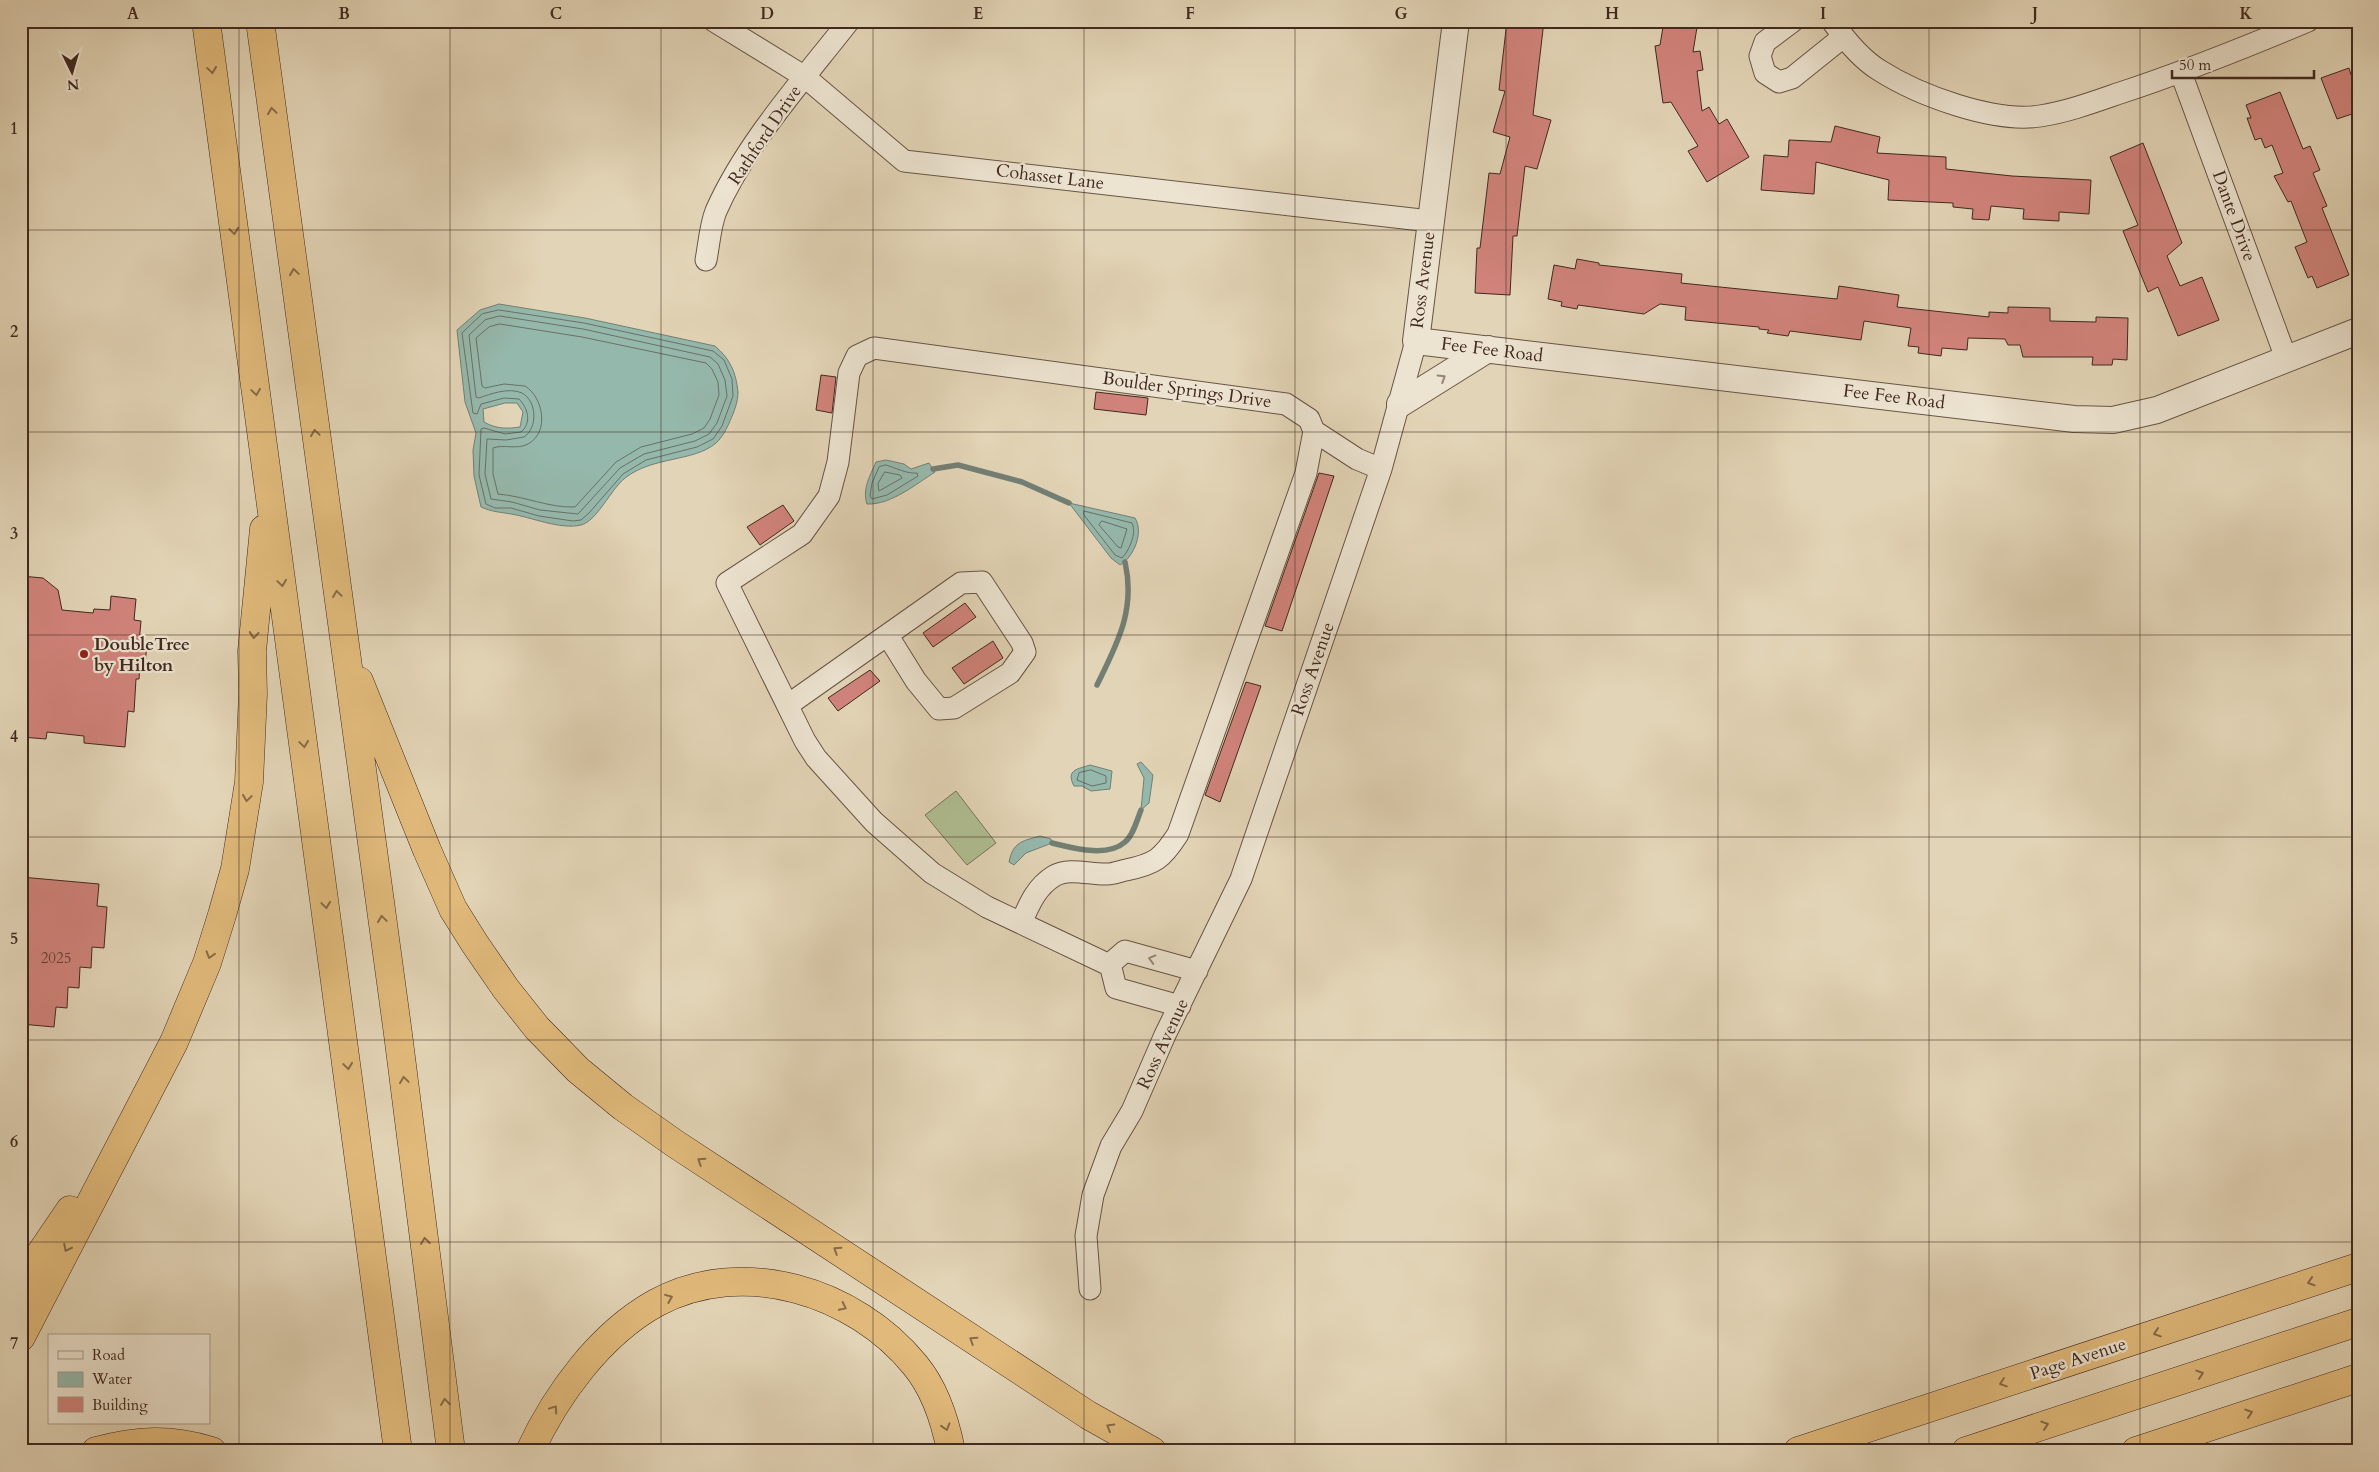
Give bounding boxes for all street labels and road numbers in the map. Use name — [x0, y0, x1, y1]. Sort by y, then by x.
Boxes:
street label: Rathford Drive — [722, 80, 808, 190]
street label: Cohasset Lane — [994, 158, 1106, 196]
street label: Dante Drive — [2206, 167, 2262, 265]
street label: Ross Avenue — [1405, 230, 1441, 330]
street label: Fee Fee Road — [1440, 331, 1545, 369]
street label: Boulder Springs Drive — [1101, 366, 1273, 414]
street label: Fee Fee Road — [1842, 378, 1947, 416]
street label: Ross Avenue — [1285, 619, 1341, 719]
street label: Ross Avenue — [1131, 995, 1195, 1093]
street label: Page Avenue — [2027, 1332, 2129, 1386]

